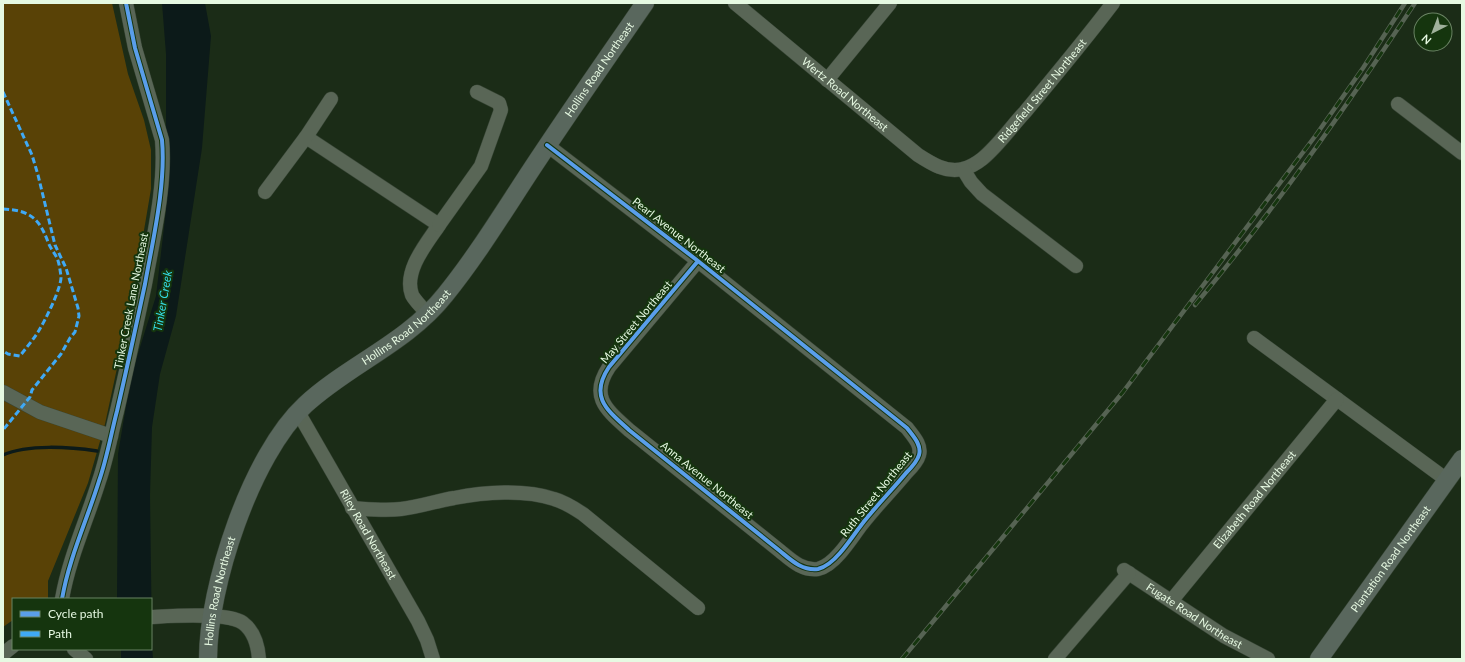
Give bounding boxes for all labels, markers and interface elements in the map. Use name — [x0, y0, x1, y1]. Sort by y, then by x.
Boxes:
north arrow — [1413, 12, 1453, 52]
street label: Hollins Road Northeast — [562, 19, 636, 119]
text: N — [1418, 32, 1433, 47]
street label: Ridgefield Street Northeast — [995, 36, 1089, 145]
street label: Wertz Road Northeast — [800, 54, 891, 134]
street label: Pearl Avenue Northeast — [630, 194, 728, 275]
street label: Tinker Creek Lane Northeast — [111, 232, 150, 370]
water label: Tinker Creek — [150, 269, 175, 333]
street label: May Street Northeast — [597, 278, 674, 366]
street label: Hollins Road Northeast — [359, 287, 453, 367]
street label: Anna Avenue Northeast — [658, 438, 756, 521]
street label: Ruth Street Northeast — [837, 448, 914, 539]
street label: Elizabeth Road Northeast — [1210, 448, 1298, 551]
street label: Riley Road Northeast — [338, 487, 400, 581]
street label: Plantation Road Northeast — [1348, 503, 1433, 614]
street label: Hollins Road Northeast — [201, 535, 237, 647]
street label: Fugate Road Northeast — [1144, 580, 1245, 651]
legend — [12, 598, 152, 650]
text: Cycle path — [48, 606, 103, 621]
text: Path — [48, 626, 72, 641]

